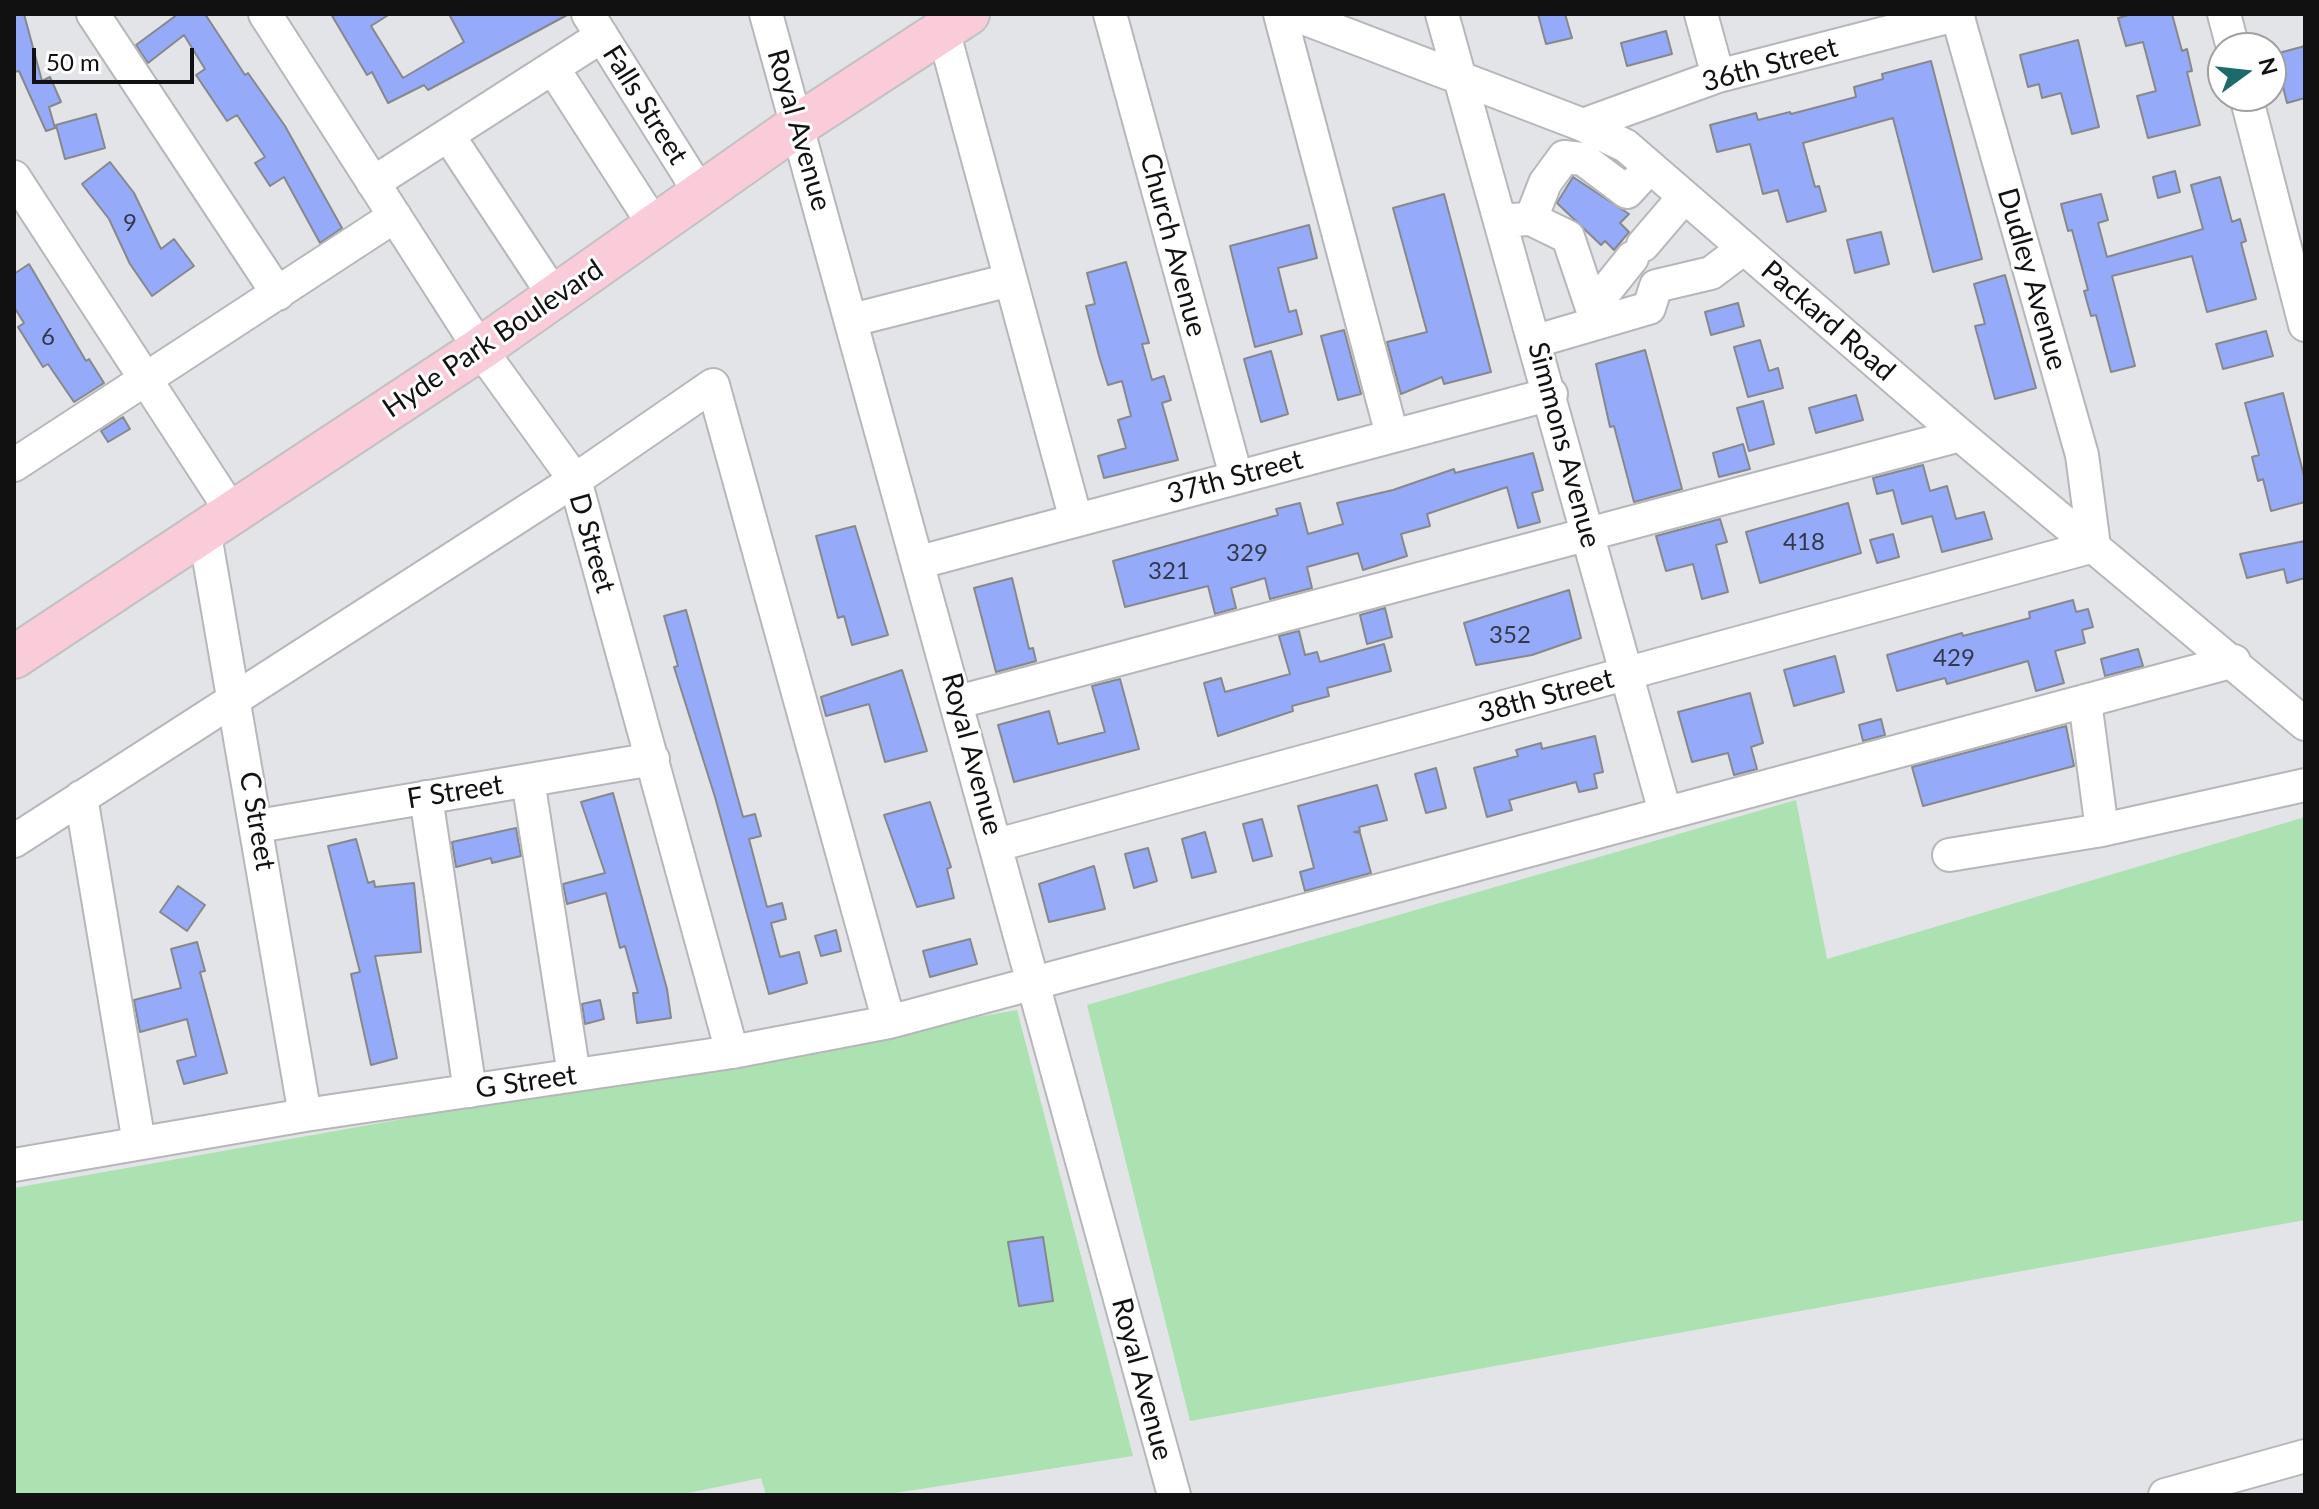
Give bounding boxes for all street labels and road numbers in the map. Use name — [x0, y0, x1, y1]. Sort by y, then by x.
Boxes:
street label: 36th Street — [1699, 31, 1841, 99]
street label: Falls Street — [595, 39, 695, 171]
street label: Royal Avenue — [760, 45, 838, 215]
street label: Church Avenue — [1132, 150, 1214, 340]
street label: Dudley Avenue — [1990, 184, 2074, 374]
street label: Hyde Park Boulevard — [376, 253, 610, 425]
street label: Packard Road — [1754, 254, 1902, 388]
street label: Simmons Avenue — [1520, 339, 1608, 551]
street label: 37th Street — [1164, 443, 1306, 511]
street label: D Street — [562, 489, 622, 597]
street label: 38th Street — [1475, 662, 1617, 730]
street label: Royal Avenue — [934, 669, 1010, 839]
street label: F Street — [405, 768, 505, 816]
street label: C Street — [232, 769, 282, 873]
street label: G Street — [473, 1058, 579, 1106]
street label: Royal Avenue — [1104, 1294, 1180, 1464]

